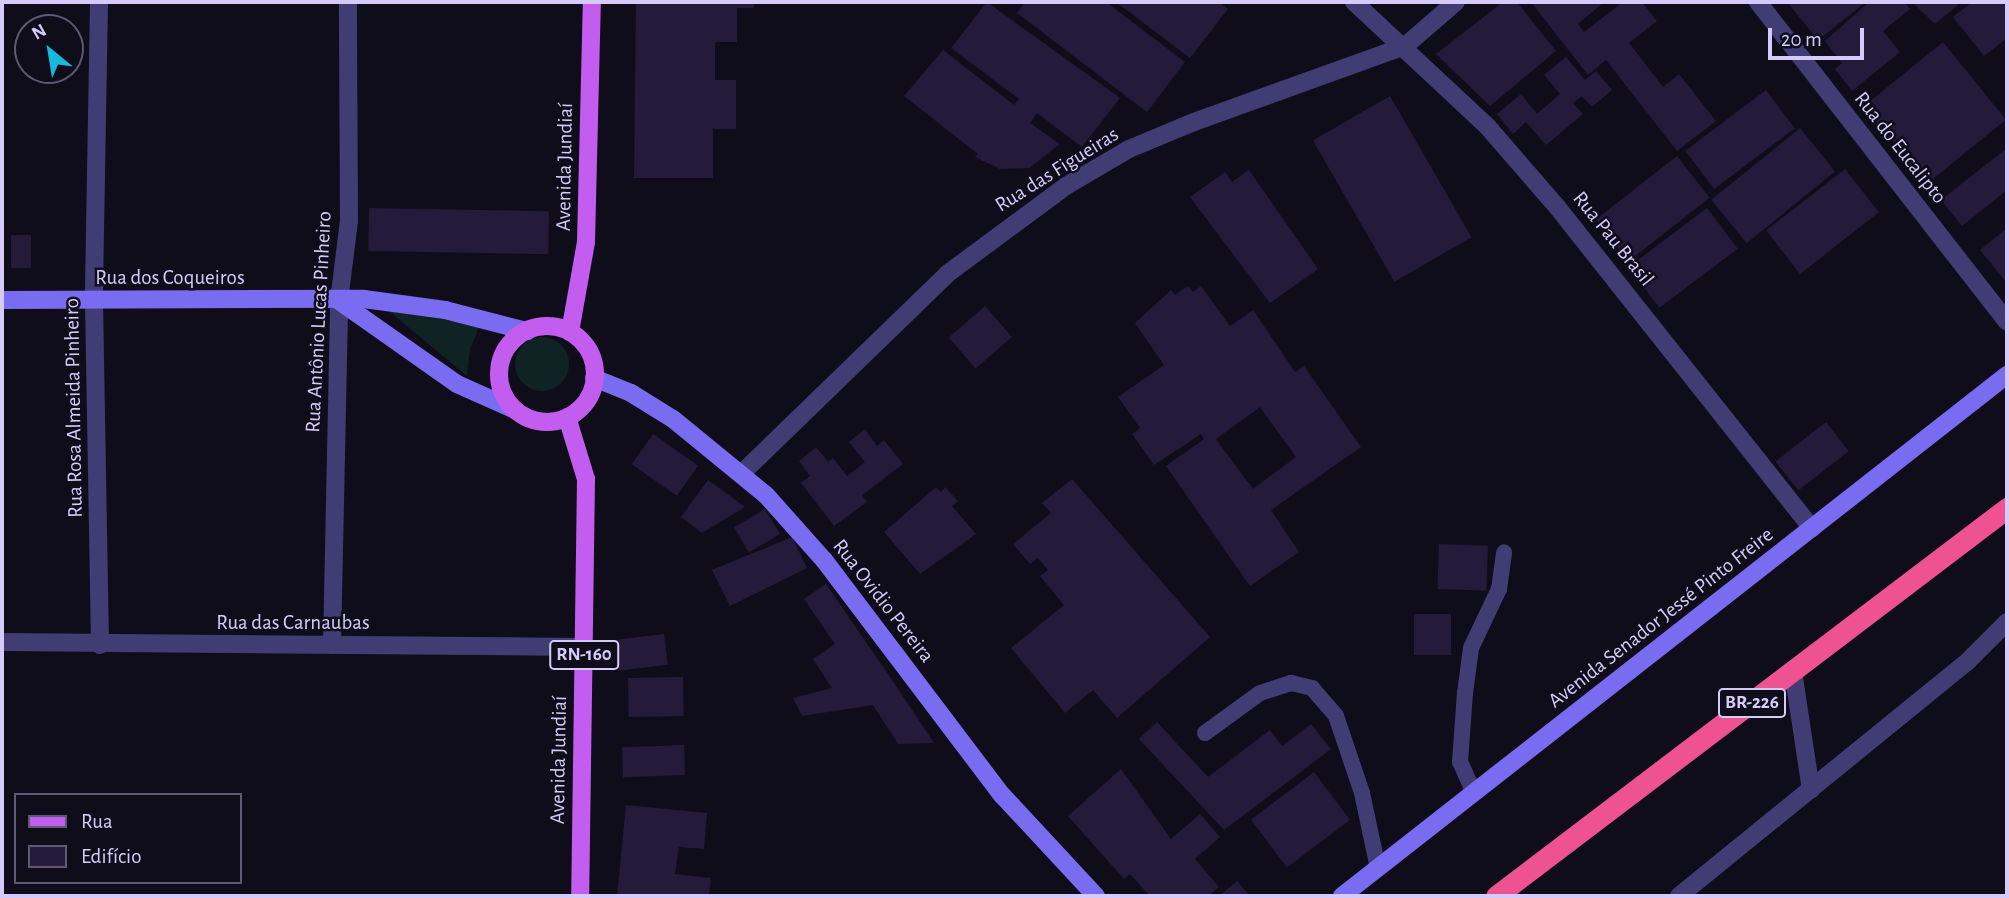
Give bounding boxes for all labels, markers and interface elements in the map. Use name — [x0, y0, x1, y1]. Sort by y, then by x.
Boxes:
north arrow — [14, 14, 84, 84]
scale bar — [1771, 14, 1867, 58]
text: N — [29, 21, 50, 44]
text: 20 m — [1781, 29, 1822, 50]
street label: Rua do Eucalipto — [1848, 87, 1952, 209]
street label: Avenida Jundiaí — [551, 103, 579, 231]
street label: Rua das Figueiras — [991, 122, 1123, 218]
street label: Rua Pau Brasil — [1567, 186, 1659, 292]
street label: Rua Antônio Lucas Pinheiro — [301, 211, 337, 433]
street label: Rua dos Coqueiros — [95, 265, 245, 291]
street label: Rua Rosa Almeida Pinheiro — [59, 298, 89, 518]
street label: Avenida Senador Jessé Pinto Freire — [1543, 522, 1779, 714]
street label: Rua Ovidio Pereira — [827, 534, 939, 668]
street label: Rua das Carnaubas — [216, 610, 370, 636]
road number: RN-160 — [549, 640, 619, 670]
road number: BR-226 — [1717, 688, 1787, 718]
street label: Avenida Jundiaí — [545, 696, 573, 824]
legend — [14, 793, 242, 884]
text: Rua — [81, 811, 113, 832]
text: Edifício — [81, 846, 141, 867]

